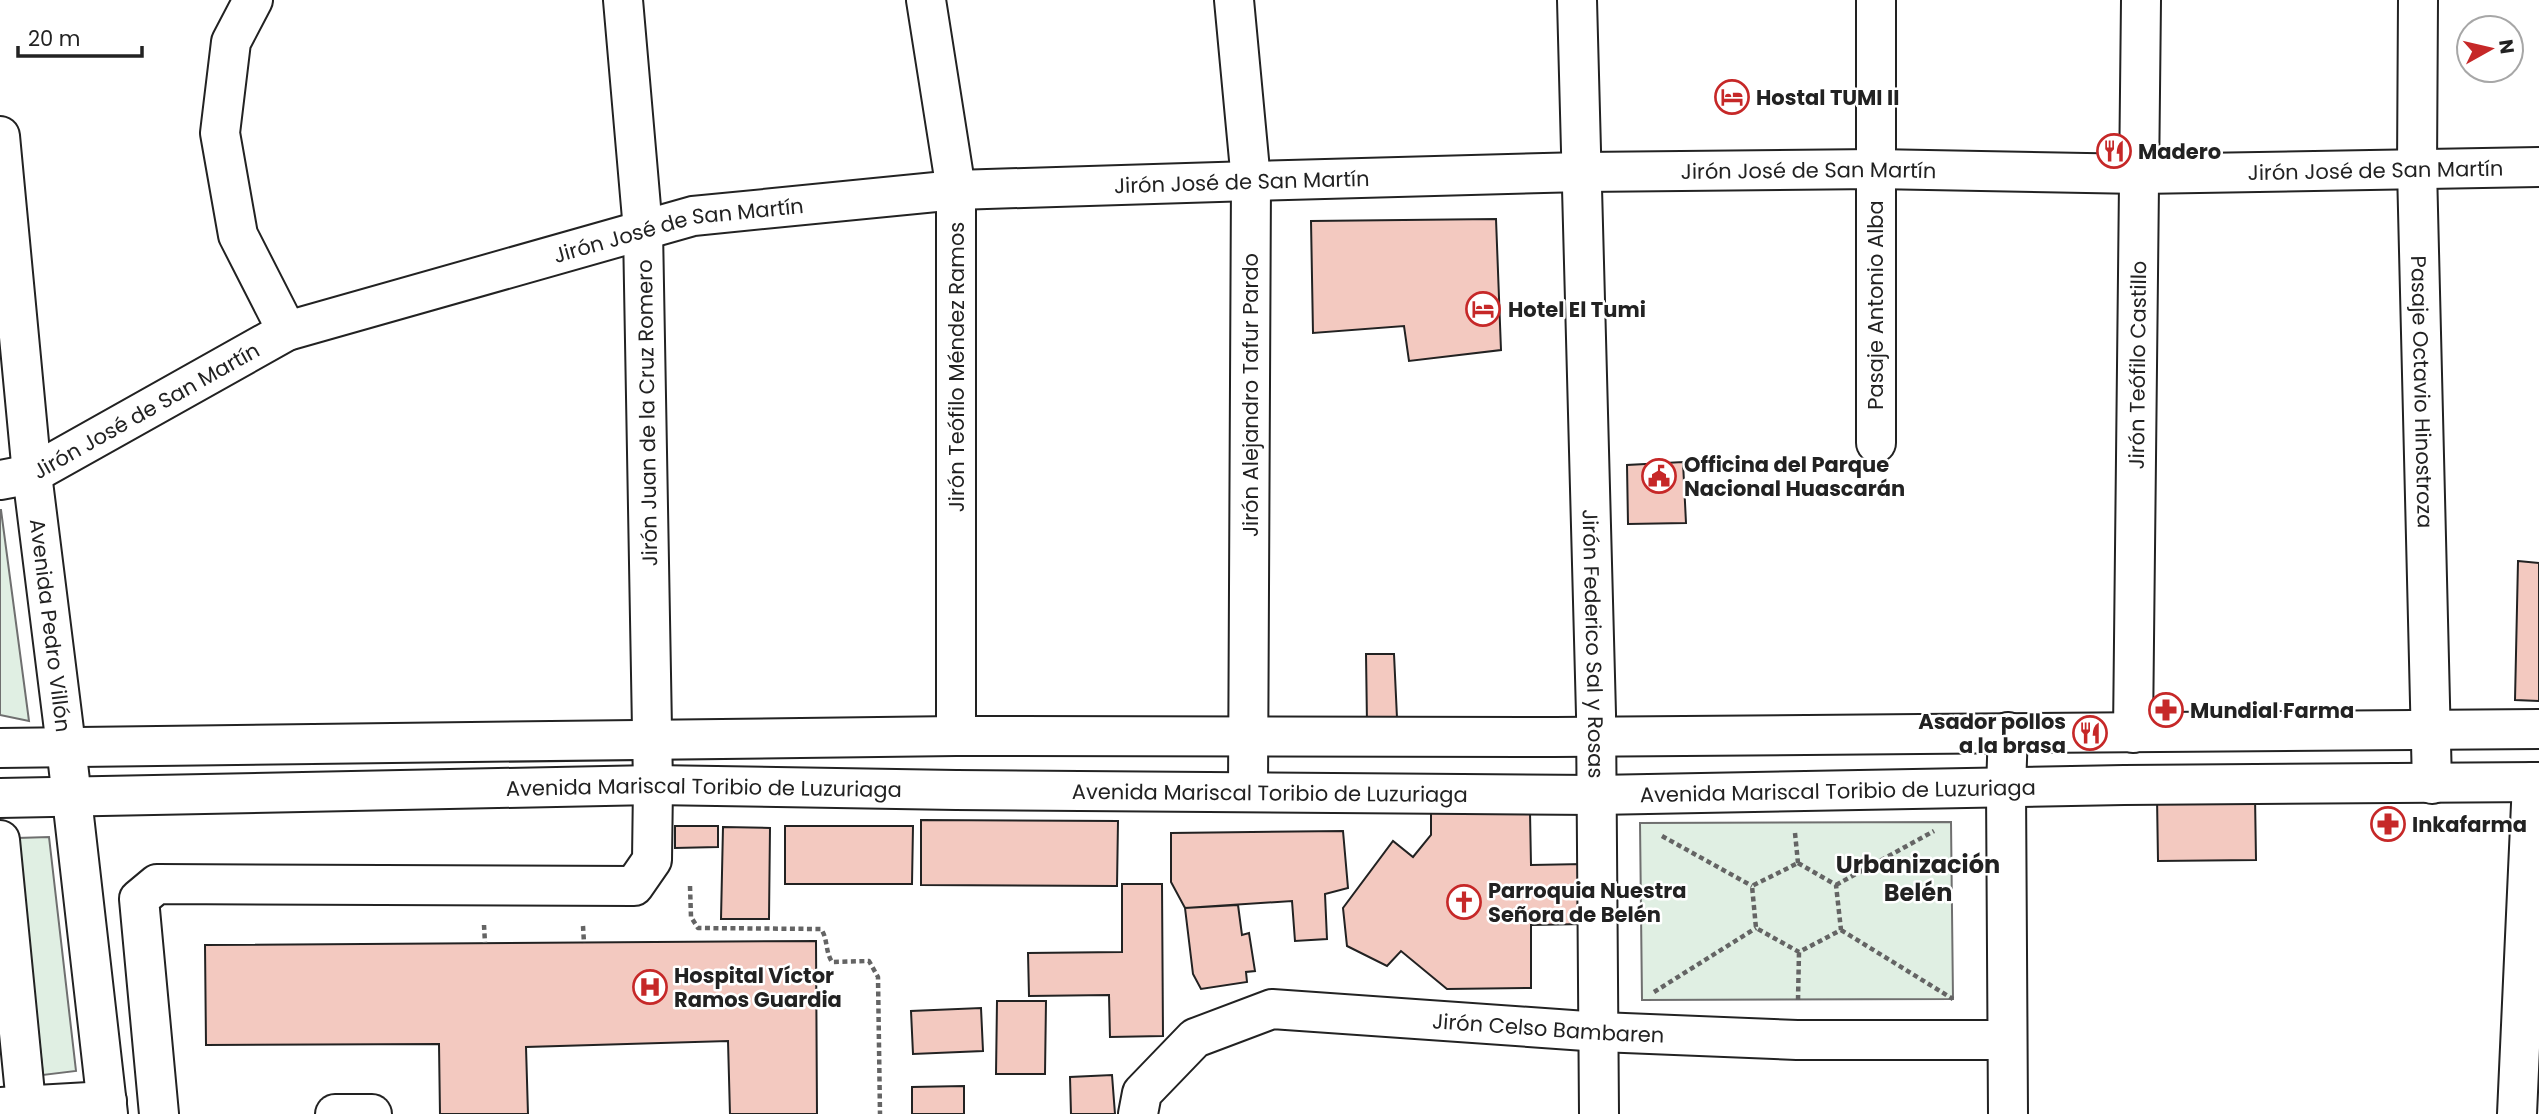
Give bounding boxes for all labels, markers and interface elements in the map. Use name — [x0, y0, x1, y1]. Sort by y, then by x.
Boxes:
scale bar — [18, 14, 142, 58]
north arrow — [2455, 14, 2525, 84]
text: 20 m — [28, 24, 81, 53]
text: N — [2492, 38, 2521, 56]
hotel icon: Hostal TUMI II — [1713, 78, 1751, 116]
place label: Hostal TUMI II — [1756, 83, 1899, 112]
restaurant icon: Madero — [2095, 132, 2133, 170]
place label: Madero — [2138, 137, 2221, 166]
street label: Jirón José de San Martín — [2247, 153, 2504, 187]
street label: Jirón José de San Martín — [1681, 154, 1937, 185]
street label: Jirón José de San Martín — [1113, 163, 1370, 200]
street label: Jirón José de San Martín — [550, 191, 805, 269]
street label: Pasaje Antonio Alba — [1861, 200, 1890, 410]
street label: Jirón Teófilo Méndez Ramos — [942, 222, 971, 512]
street label: Jirón Alejandro Tafur Pardo — [1236, 253, 1265, 537]
street label: Pasaje Octavio Hinostroza — [2405, 255, 2440, 529]
street label: Jirón Juan de la Cruz Romero — [630, 259, 664, 567]
street label: Jirón Teófilo Castillo — [2121, 260, 2153, 470]
hotel icon: Hotel El Tumi — [1464, 290, 1502, 328]
place label: Hotel El Tumi — [1508, 295, 1646, 324]
street label: Jirón José de San Martín — [27, 335, 264, 485]
place label: Officina del Parque Nacional Huascarán — [1684, 450, 1905, 503]
public building icon: Officina del Parque Nacional Huascarán — [1640, 457, 1678, 495]
street label: Jirón Federico Sal y Rosas — [1576, 509, 1611, 779]
street label: Avenida Pedro Villón — [23, 517, 79, 734]
pharmacy icon: Mundial Farma — [2147, 691, 2185, 729]
place label: Mundial Farma — [2190, 696, 2354, 725]
place label: Asador pollos a la brasa — [1918, 707, 2066, 760]
restaurant icon: Asador pollos a la brasa — [2071, 714, 2109, 752]
street label: Avenida Mariscal Toribio de Luzuriaga — [506, 770, 902, 804]
street label: Avenida Mariscal Toribio de Luzuriaga — [1640, 772, 2036, 809]
street label: Avenida Mariscal Toribio de Luzuriaga — [1072, 776, 1468, 808]
pharmacy icon: Inkafarma — [2369, 805, 2407, 843]
place label: Inkafarma — [2412, 810, 2527, 839]
district label: Urbanización Belén — [1836, 848, 2000, 909]
place label: Parroquia Nuestra Señora de Belén — [1488, 876, 1686, 929]
church icon: Parroquia Nuestra Señora de Belén — [1445, 883, 1483, 921]
place label: Hospital Víctor Ramos Guardia — [674, 961, 842, 1014]
hospital icon: Hospital Víctor Ramos Guardia — [631, 968, 669, 1006]
street label: Jirón Celso Bambaren — [1431, 1006, 1665, 1049]

